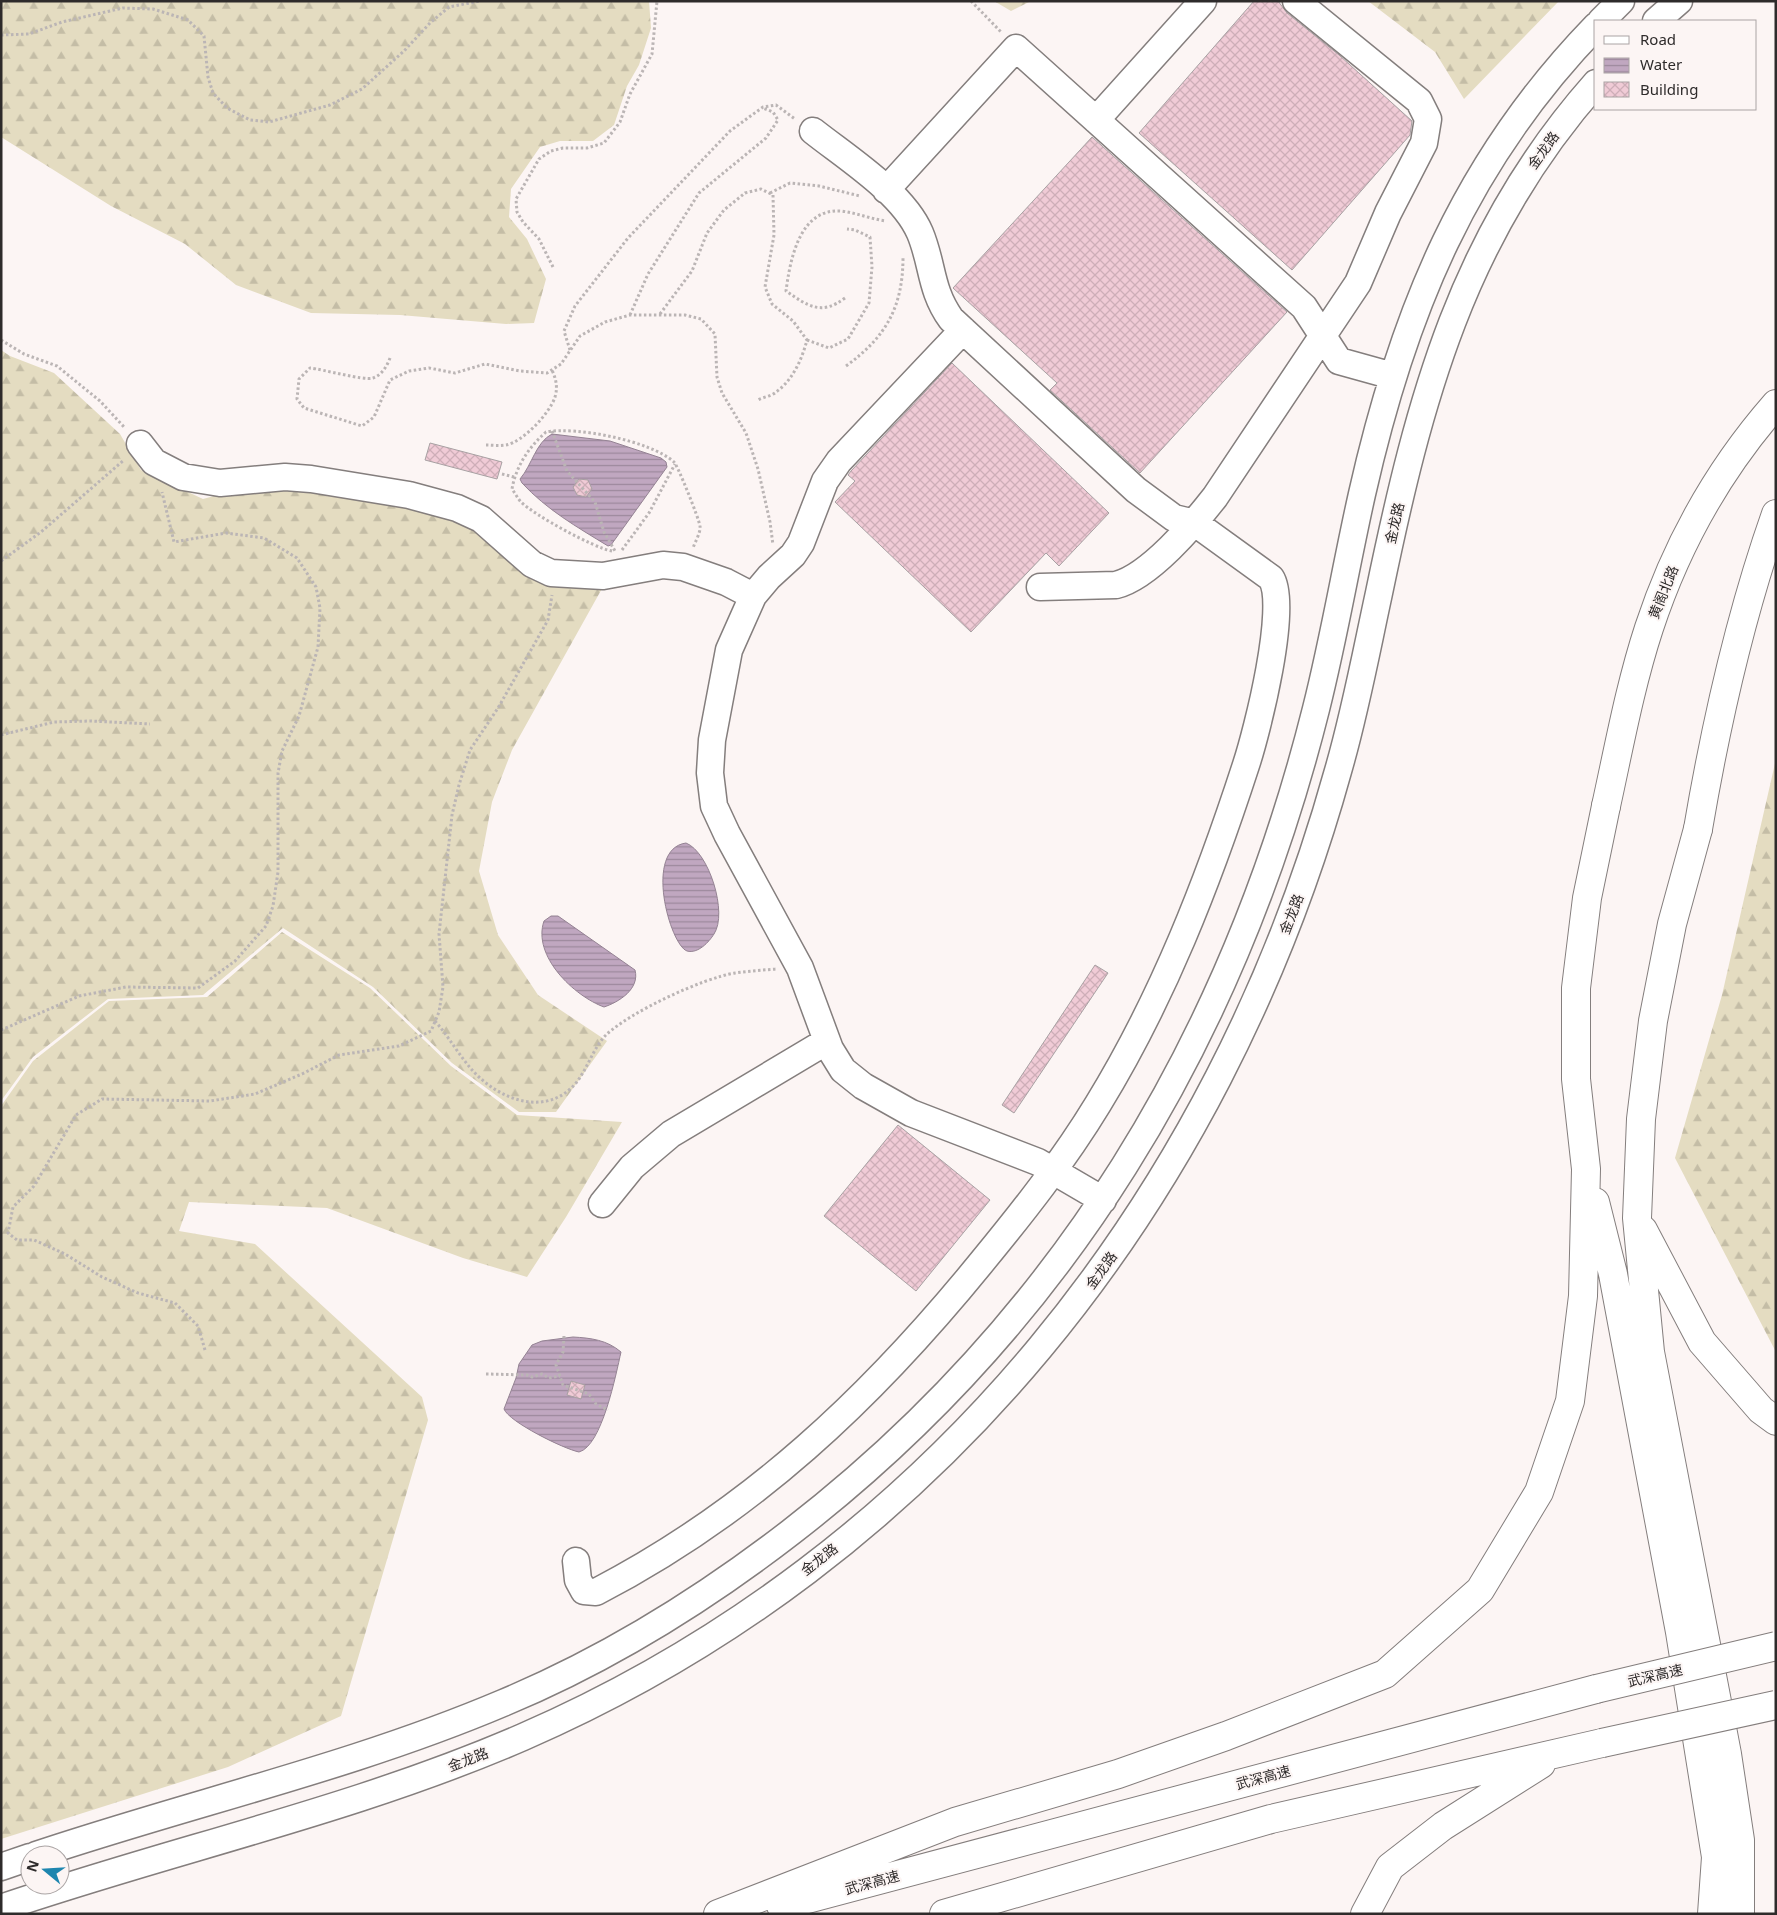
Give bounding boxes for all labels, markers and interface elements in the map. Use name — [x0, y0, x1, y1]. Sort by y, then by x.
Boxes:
legend — [1594, 20, 1757, 110]
text: Road — [1640, 29, 1676, 49]
text: Water — [1640, 54, 1682, 74]
text: Building — [1640, 79, 1698, 99]
street label: 金龙路 — [1523, 127, 1563, 173]
street label: 金龙路 — [1380, 500, 1408, 546]
street label: 黄阁北路 — [1644, 562, 1682, 622]
street label: 金龙路 — [1275, 891, 1307, 937]
street label: 金龙路 — [1081, 1247, 1121, 1293]
street label: 金龙路 — [797, 1539, 841, 1579]
street label: 武深高速 — [1626, 1659, 1684, 1691]
street label: 金龙路 — [445, 1743, 491, 1775]
street label: 武深高速 — [1233, 1761, 1293, 1793]
north arrow — [20, 1845, 70, 1895]
text: N — [21, 1857, 43, 1874]
street label: 武深高速 — [842, 1866, 902, 1898]

